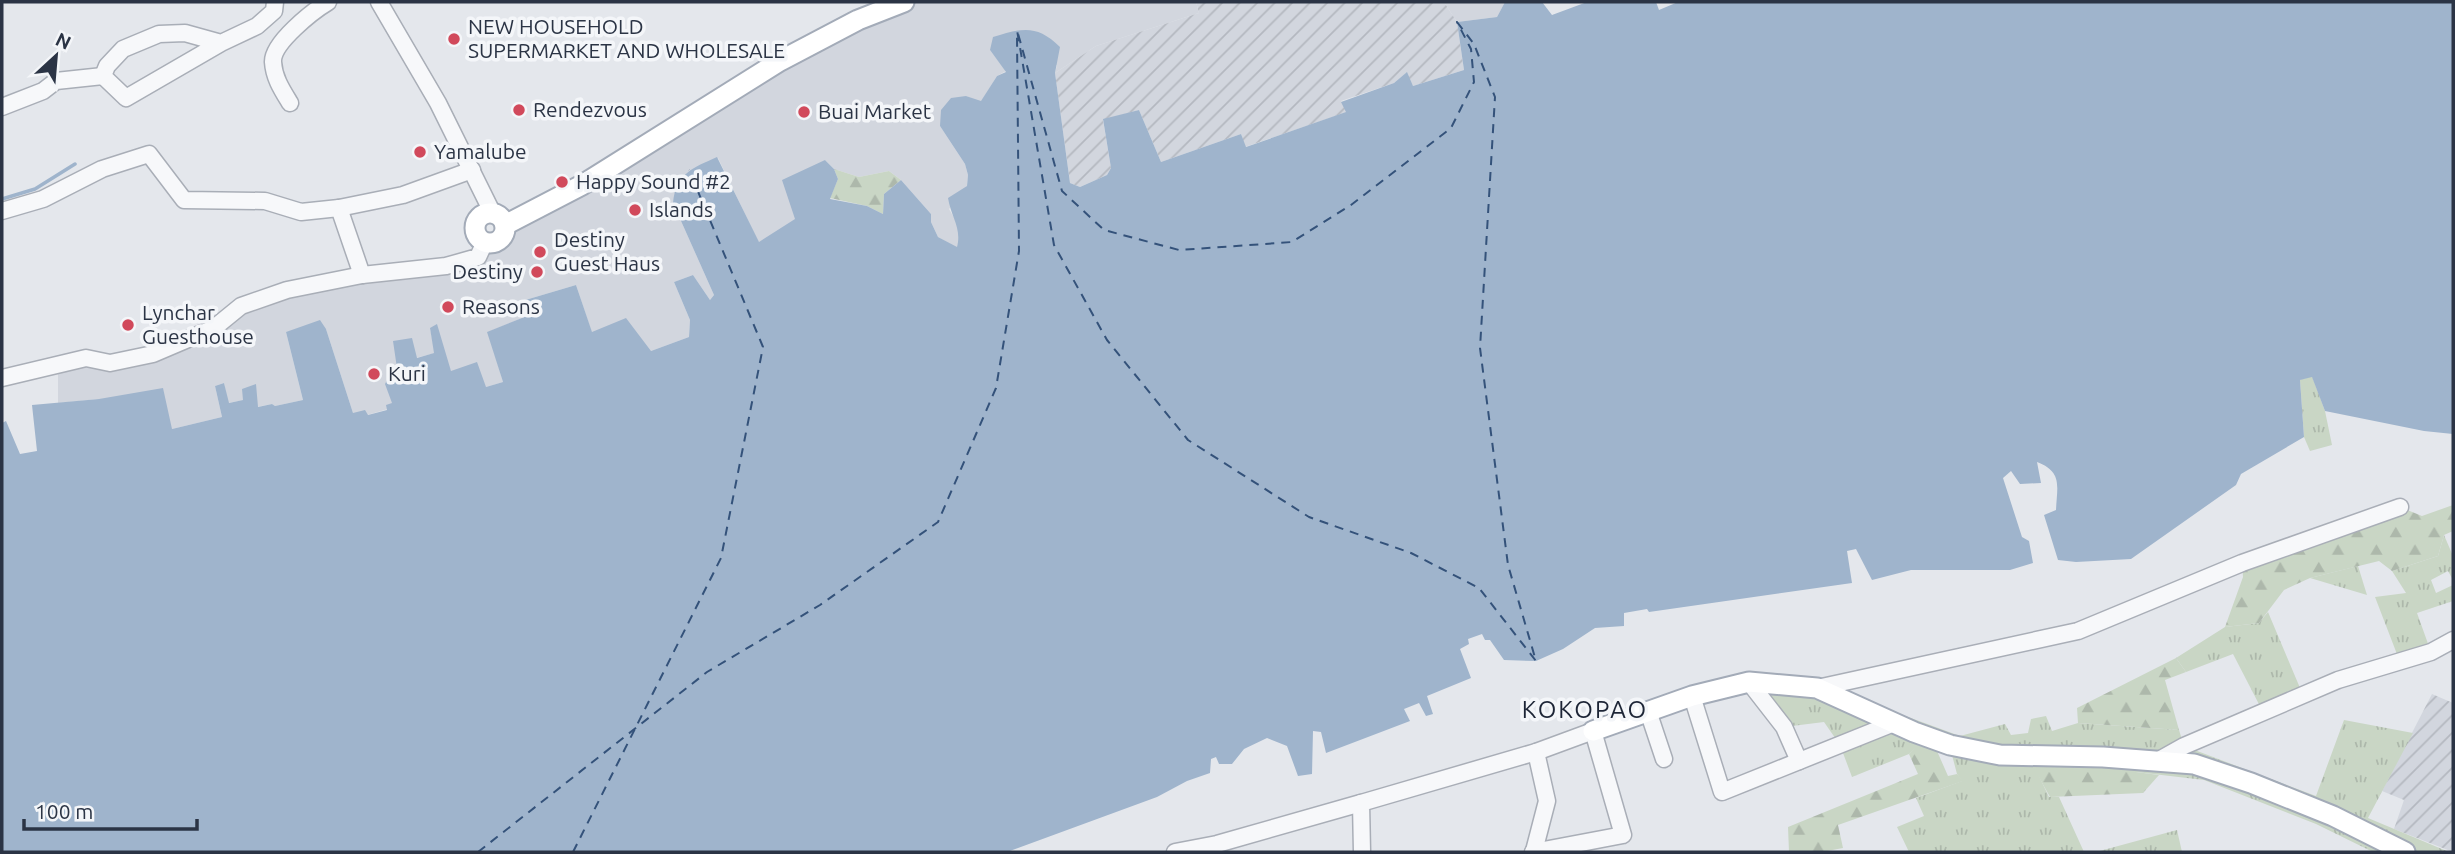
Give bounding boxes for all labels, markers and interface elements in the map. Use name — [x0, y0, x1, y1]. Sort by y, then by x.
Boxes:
place label: NEW HOUSEHOLD SUPERMARKET AND WHOLESALE — [468, 14, 785, 62]
north arrow — [21, 21, 91, 91]
text: N — [52, 28, 75, 54]
marker: NEW HOUSEHOLD SUPERMARKET AND WHOLESALE — [446, 31, 462, 47]
place label: Rendezvous — [533, 97, 647, 121]
place label: Buai Market — [818, 99, 931, 123]
marker: Rendezvous — [511, 102, 527, 118]
marker: Buai Market — [796, 104, 812, 120]
place label: Yamalube — [434, 139, 527, 163]
marker: Yamalube — [412, 144, 428, 160]
place label: Happy Sound #2 — [576, 169, 731, 193]
marker: Happy Sound #2 — [554, 174, 570, 190]
place label: Islands — [649, 197, 713, 221]
marker: Islands — [627, 202, 643, 218]
place label: Destiny Guest Haus — [554, 227, 660, 275]
marker: Destiny Guest Haus — [532, 244, 548, 260]
place label: Destiny — [452, 259, 523, 283]
marker: Destiny — [529, 264, 545, 280]
place label: Reasons — [462, 294, 540, 318]
marker: Reasons — [440, 299, 456, 315]
place label: Lynchar Guesthouse — [142, 300, 254, 348]
marker: Lynchar Guesthouse — [120, 317, 136, 333]
place label: Kuri — [388, 361, 426, 385]
marker: Kuri — [366, 366, 382, 382]
district label: KOKOPAO — [1522, 696, 1648, 723]
scale bar — [24, 788, 198, 832]
text: 100 m — [35, 799, 93, 823]

